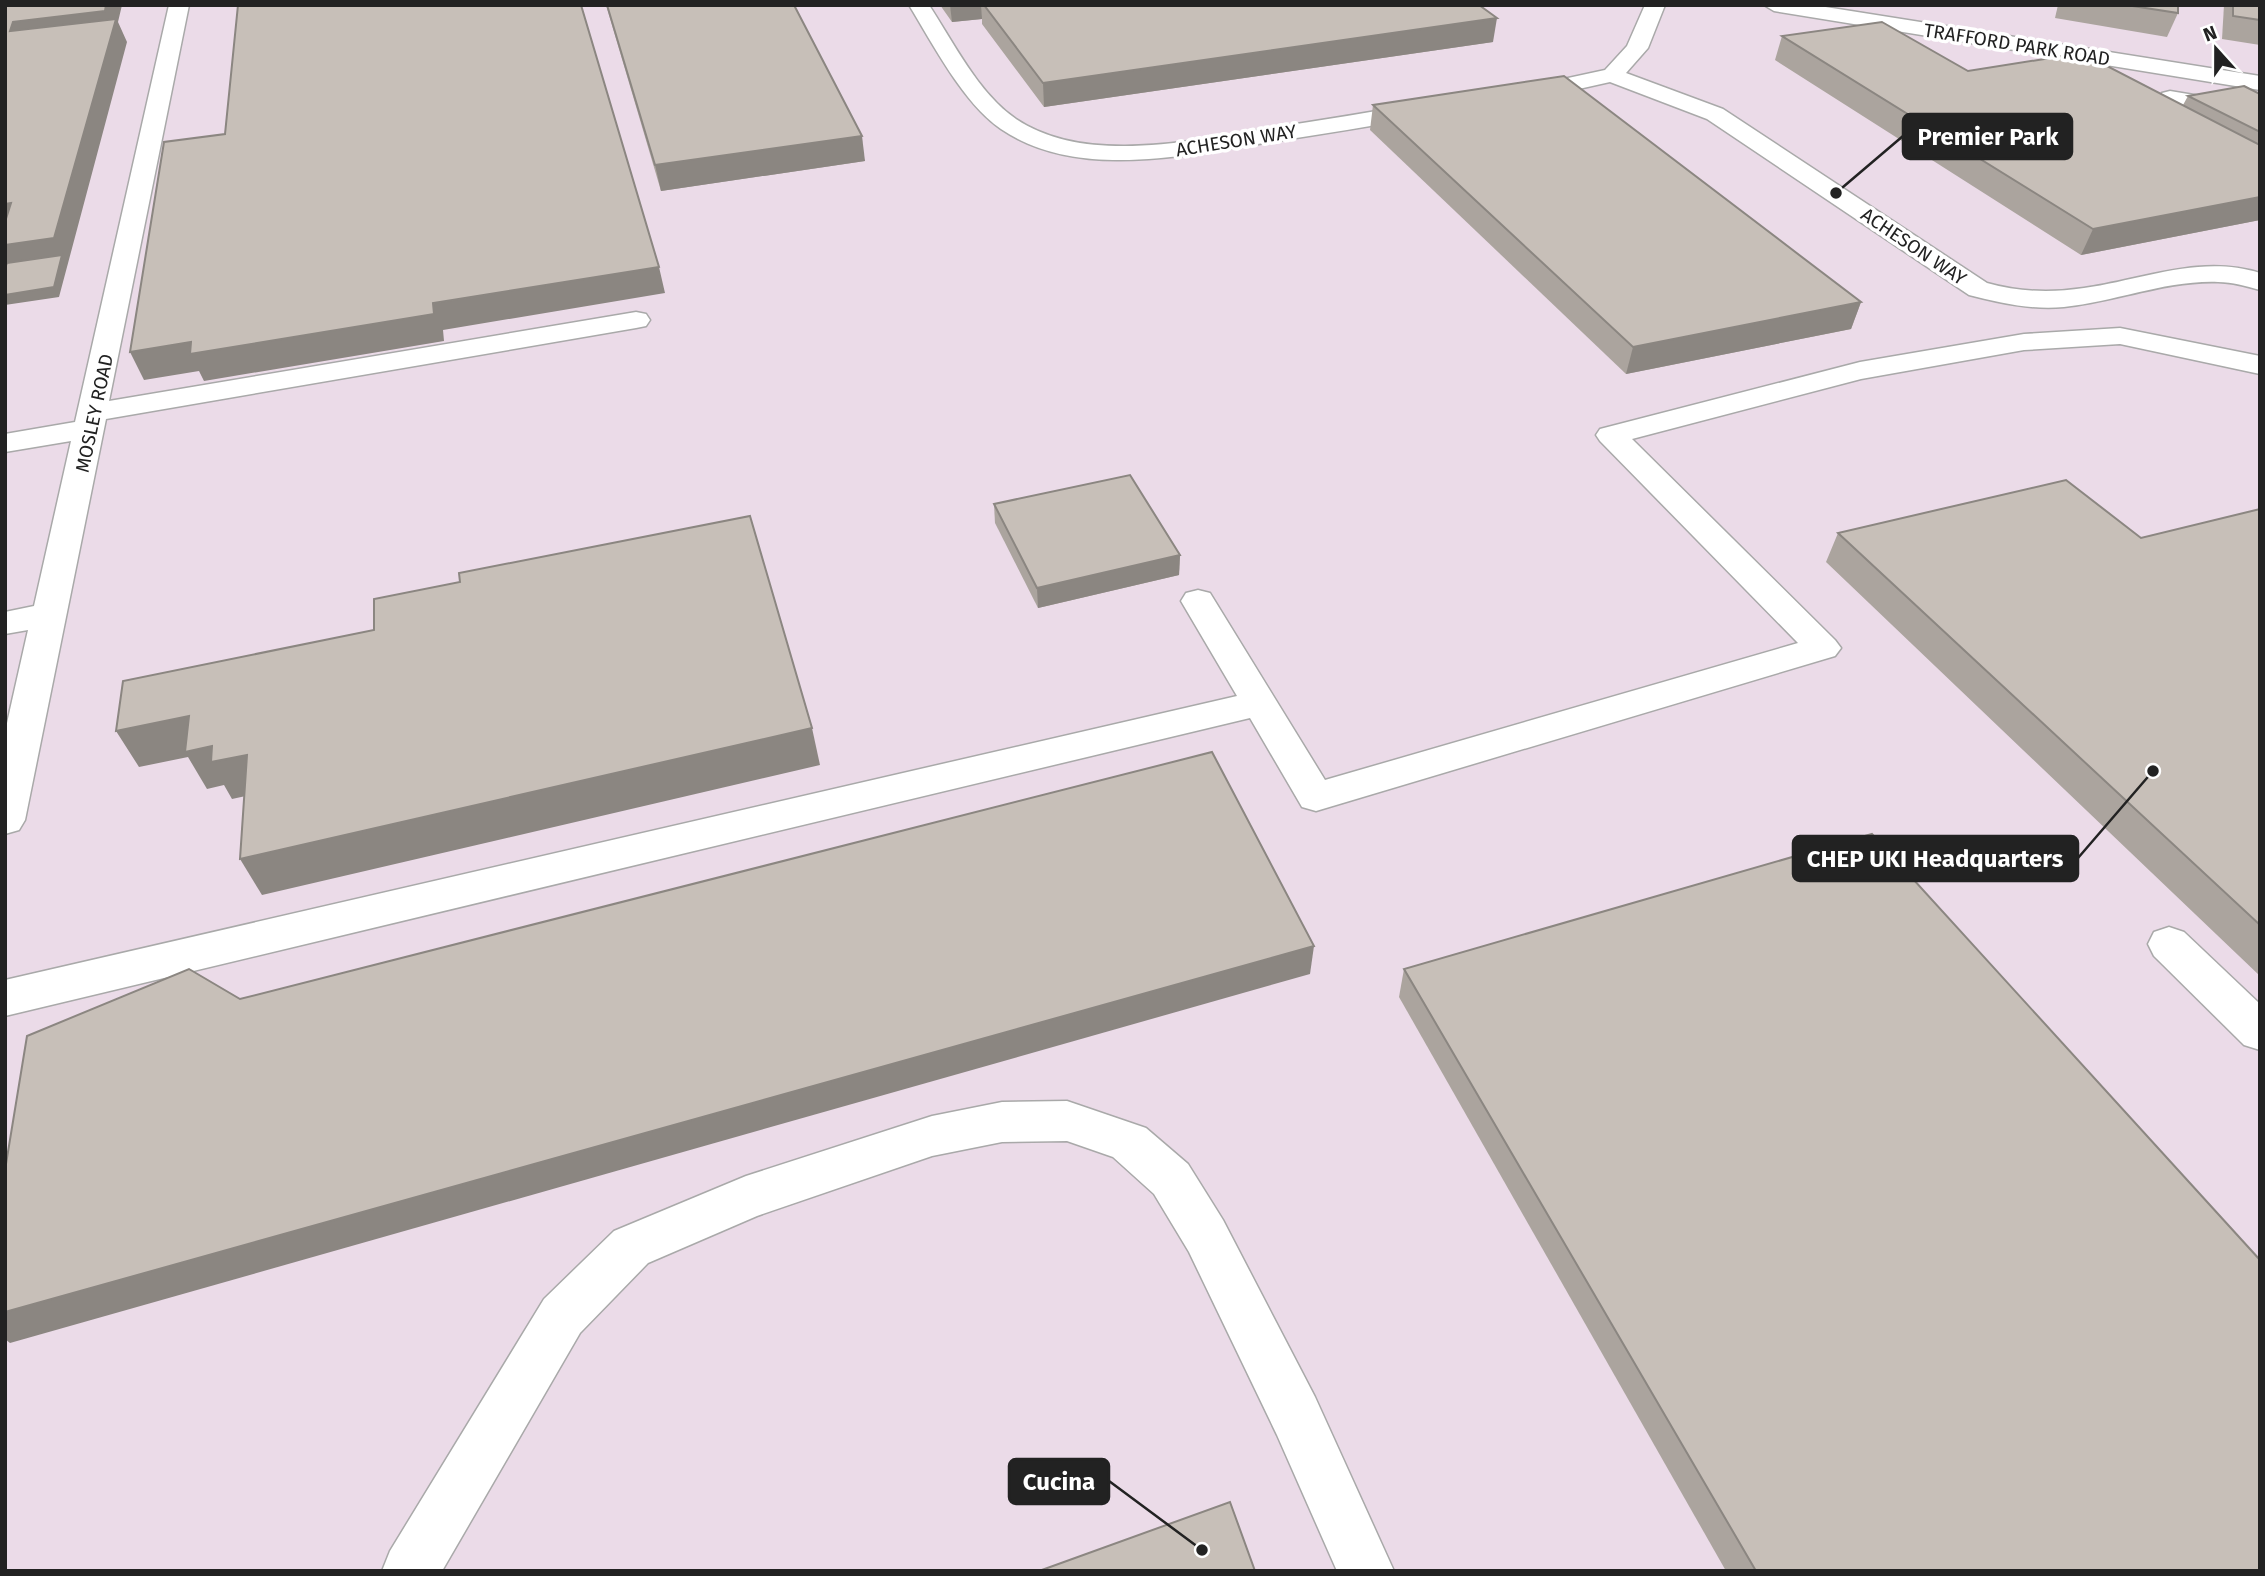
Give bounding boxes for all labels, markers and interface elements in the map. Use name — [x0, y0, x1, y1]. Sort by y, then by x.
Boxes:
north arrow — [2181, 14, 2251, 84]
street label: TRAFFORD PARK ROAD — [1922, 18, 2112, 71]
text: N — [2200, 21, 2220, 47]
callout: Premier Park — [1903, 114, 2072, 159]
street label: ACHESON WAY — [1174, 120, 1299, 161]
text: Premier Park — [1918, 123, 2059, 151]
street label: ACHESON WAY — [1857, 203, 1971, 290]
street label: MOSLEY ROAD — [71, 352, 118, 474]
callout: CHEP UKI Headquarters — [1793, 836, 2078, 881]
text: CHEP UKI Headquarters — [1807, 845, 2064, 873]
callout: Cucina — [1009, 1459, 1109, 1504]
text: Cucina — [1023, 1468, 1095, 1496]

